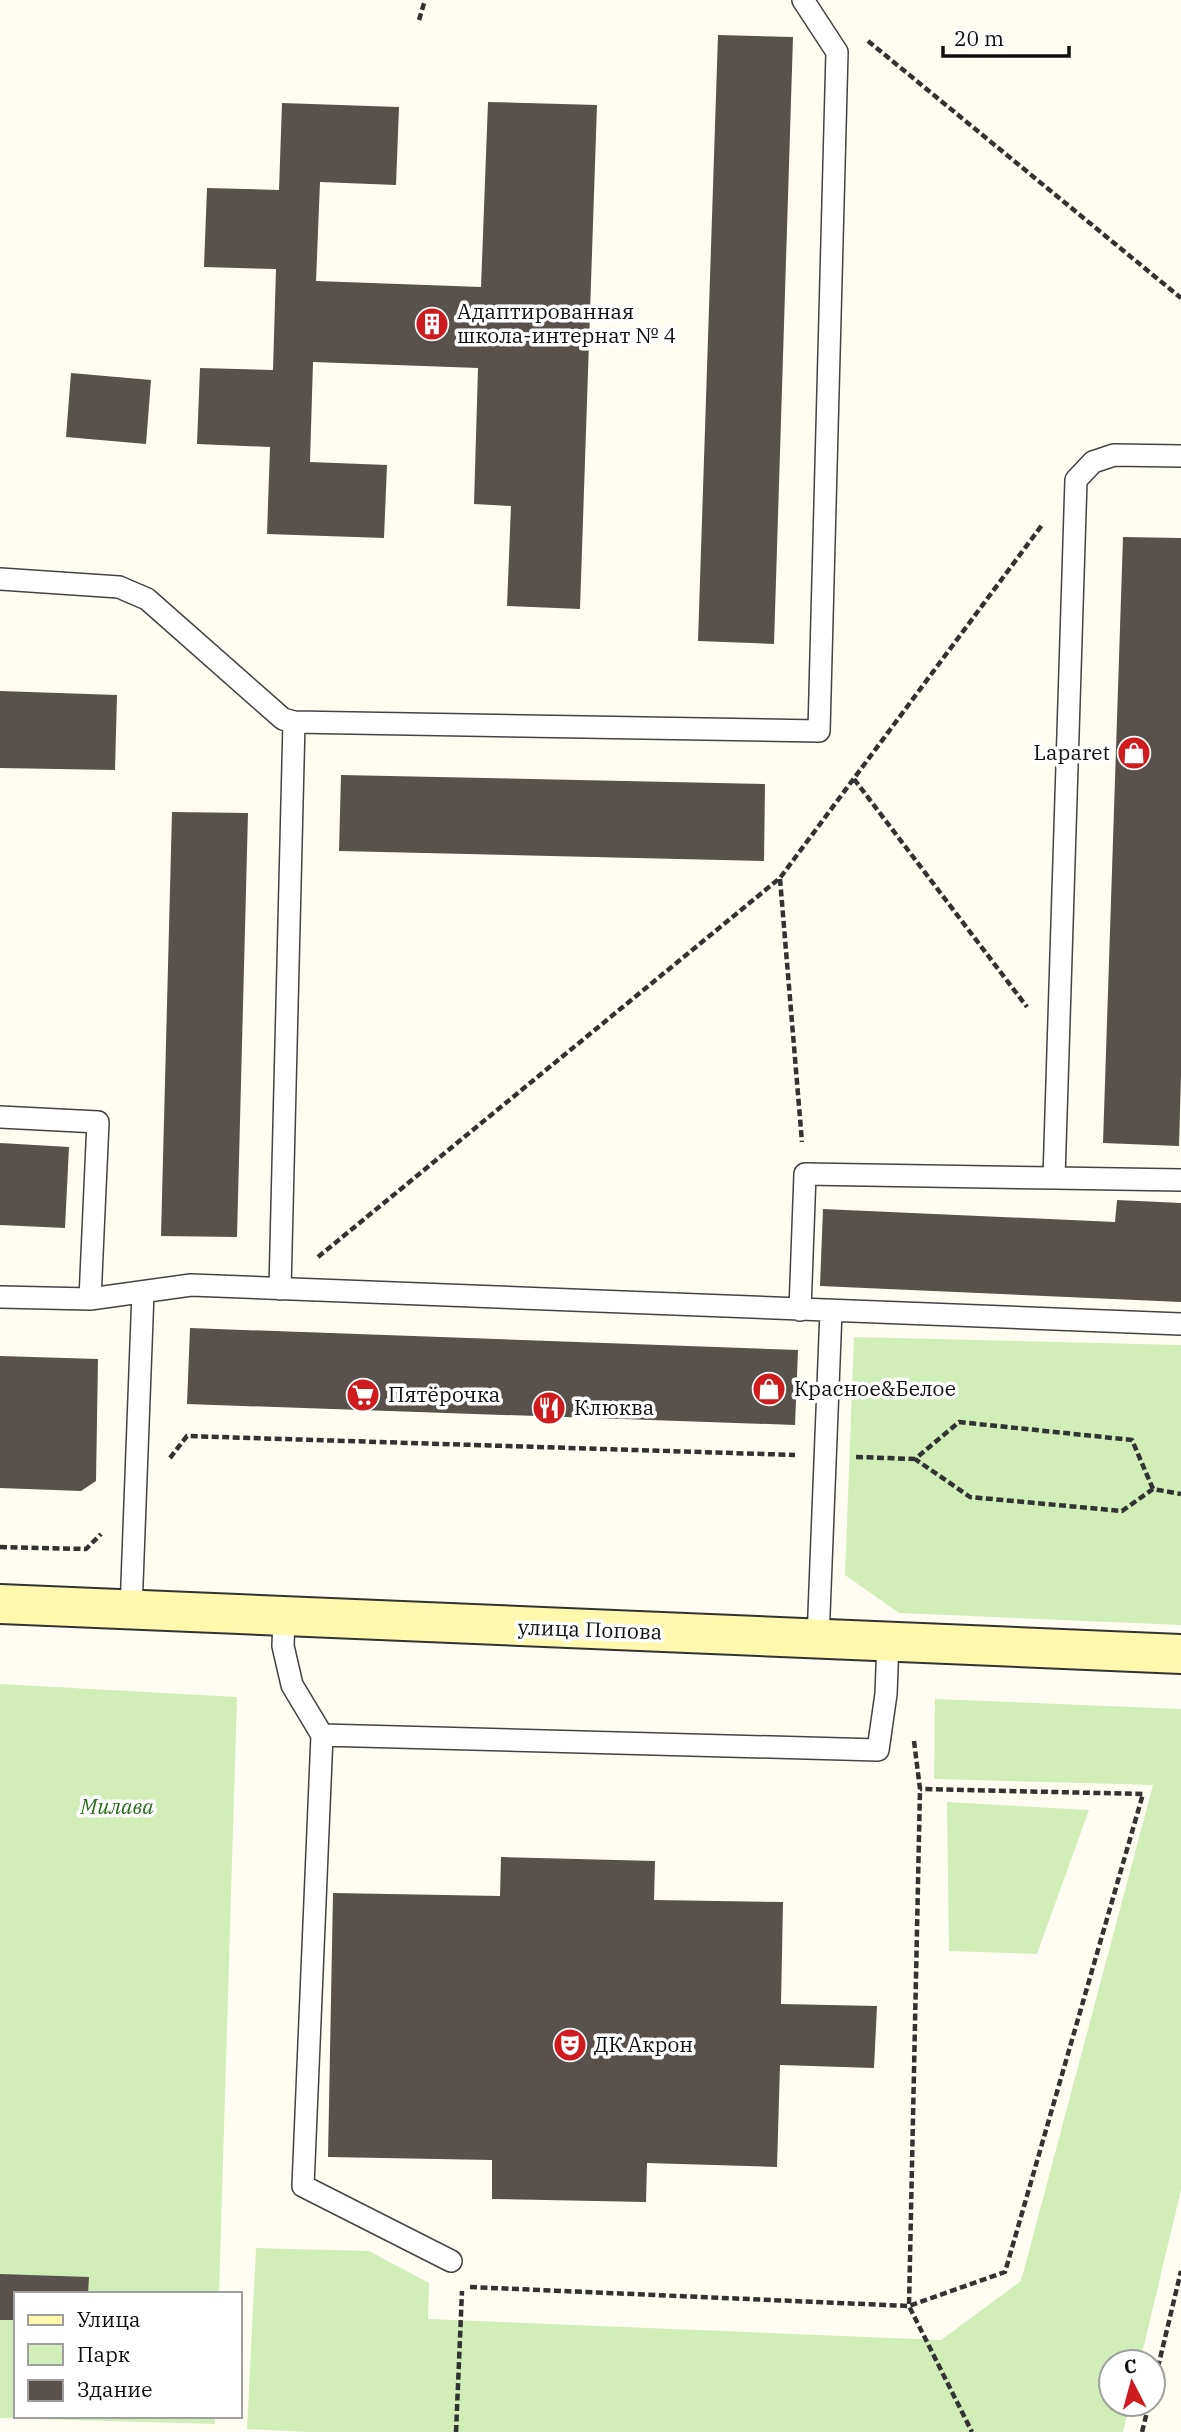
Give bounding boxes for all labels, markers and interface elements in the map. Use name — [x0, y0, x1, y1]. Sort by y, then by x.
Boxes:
scale bar — [943, 14, 1069, 58]
text: 20 m — [954, 24, 1004, 52]
place label: Адаптированная школа-интернат № 4 — [457, 297, 676, 349]
building icon: Адаптированная школа-интернат № 4 — [413, 305, 451, 343]
shop icon: Laparet — [1115, 734, 1153, 772]
place label: Laparet — [1034, 738, 1110, 766]
shop icon: Красное&Белое — [750, 1370, 788, 1408]
place label: Красное&Белое — [794, 1374, 956, 1402]
supermarket icon: Пятёрочка — [344, 1376, 382, 1414]
place label: Пятёрочка — [388, 1380, 500, 1408]
restaurant icon: Клюква — [530, 1389, 568, 1427]
place label: Клюква — [574, 1393, 654, 1421]
street label: улица Попова — [517, 1612, 663, 1646]
park label: Милава — [79, 1792, 154, 1820]
theatre icon: ДК Акрон — [551, 2026, 589, 2064]
place label: ДК Акрон — [594, 2030, 693, 2058]
legend — [14, 2292, 242, 2418]
text: Улица — [77, 2305, 141, 2333]
text: Парк — [77, 2340, 130, 2368]
north arrow — [1097, 2348, 1167, 2418]
text: С — [1123, 2353, 1138, 2379]
text: Здание — [77, 2375, 152, 2403]

